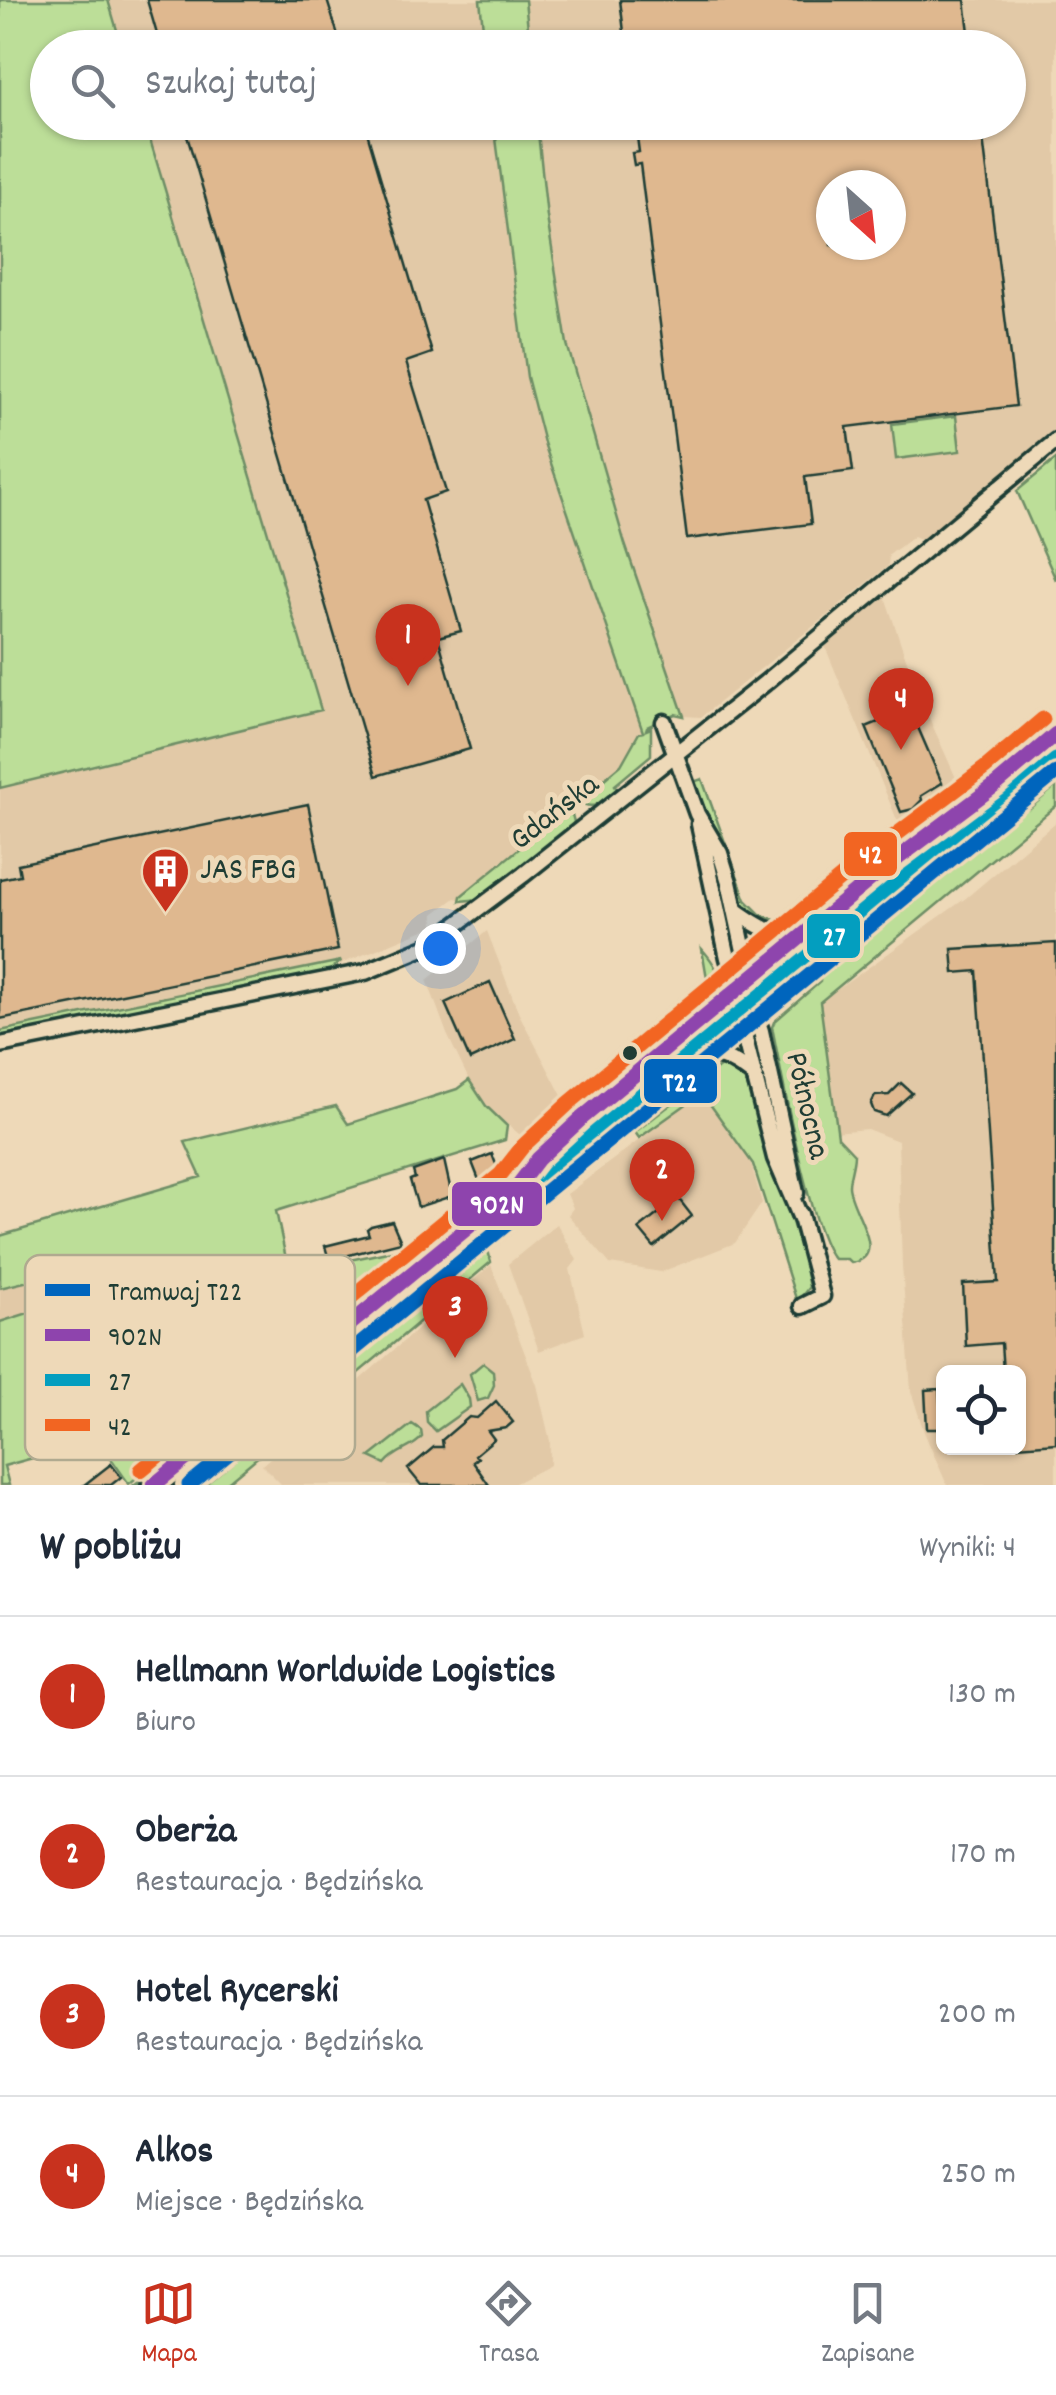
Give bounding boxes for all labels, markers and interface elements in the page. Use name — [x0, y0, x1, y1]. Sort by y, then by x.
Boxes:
search box — [30, 30, 1026, 140]
icon: search — [65, 58, 120, 113]
text: Szukaj tutaj — [145, 58, 317, 113]
north arrow — [816, 170, 906, 260]
pin: 1 — [376, 604, 440, 686]
pin: 4 — [868, 668, 934, 750]
street label: Gdańska — [501, 764, 611, 864]
line badge: 42 — [842, 830, 899, 878]
text: 42 — [859, 838, 883, 878]
building icon: JAS FBG — [139, 846, 191, 914]
place label: JAS FBG — [200, 849, 296, 895]
line badge: 27 — [805, 912, 862, 960]
text: 27 — [823, 920, 846, 960]
your location — [415, 923, 466, 974]
unlabelled marker — [620, 1043, 640, 1063]
street label: Północna — [770, 1048, 840, 1165]
line badge: T22 — [642, 1057, 719, 1105]
text: T22 — [662, 1066, 698, 1106]
pin: 2 — [630, 1138, 694, 1221]
line badge: 902N — [450, 1180, 544, 1228]
text: 902N — [470, 1188, 524, 1228]
legend — [25, 1255, 355, 1460]
text: Tramwaj T22 — [108, 1275, 243, 1315]
pin: 3 — [422, 1276, 488, 1358]
text: 902N — [108, 1320, 162, 1360]
text: 27 — [108, 1365, 131, 1405]
map controls — [936, 1365, 1026, 1455]
button: locate — [936, 1365, 1026, 1455]
text: 42 — [108, 1410, 132, 1450]
text: W pobliżu — [40, 1520, 182, 1580]
text: Wyniki: 4 — [919, 1527, 1016, 1573]
text: Hellmann Worldwide Logistics — [135, 1646, 556, 1701]
text: 1 — [69, 1673, 76, 1719]
text: 130 m — [948, 1673, 1016, 1719]
text: Biuro — [135, 1701, 196, 1747]
text: Oberża — [135, 1806, 236, 1861]
text: 2 — [66, 1833, 79, 1879]
text: 170 m — [950, 1833, 1016, 1879]
text: Restauracja · Będzińska — [135, 1861, 423, 1907]
text: Hotel Rycerski — [135, 1966, 338, 2021]
text: 3 — [65, 1993, 80, 2039]
text: 200 m — [938, 1993, 1016, 2039]
text: Restauracja · Będzińska — [135, 2021, 423, 2067]
text: Alkos — [135, 2126, 213, 2181]
text: 4 — [66, 2153, 79, 2199]
text: 250 m — [940, 2153, 1016, 2199]
text: Miejsce · Będzińska — [135, 2181, 363, 2227]
tab: Mapa — [141, 2276, 197, 2376]
tab: Trasa — [479, 2276, 539, 2376]
tab: Zapisane — [821, 2276, 915, 2376]

